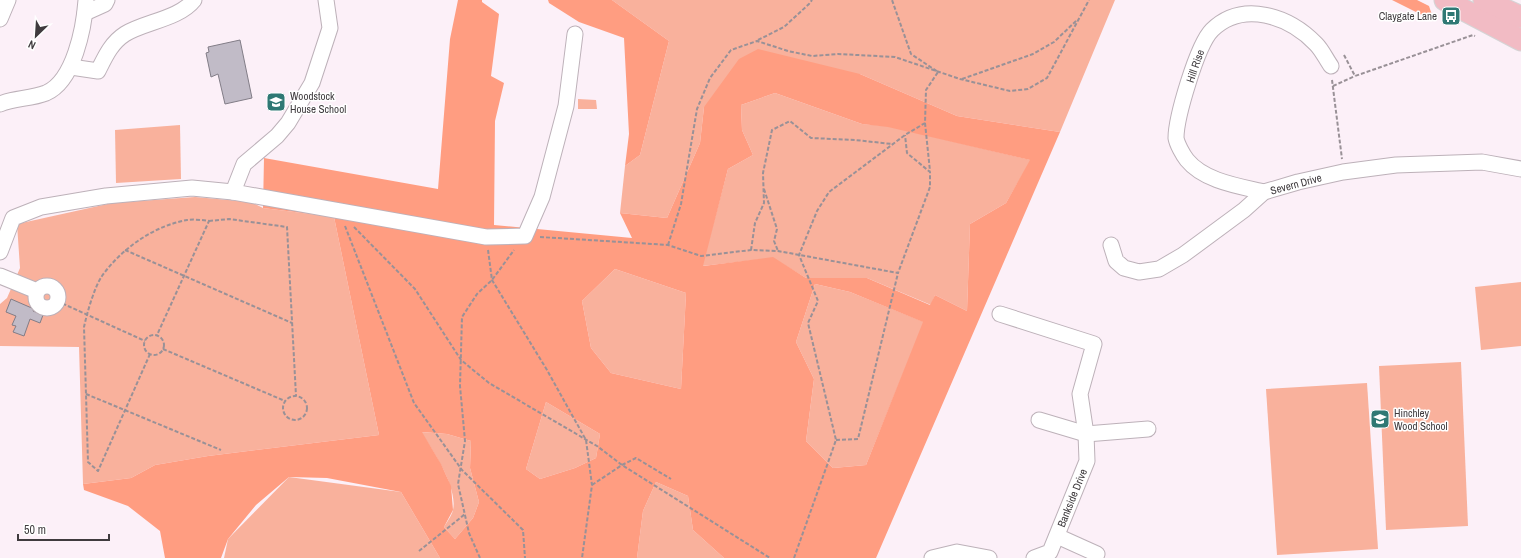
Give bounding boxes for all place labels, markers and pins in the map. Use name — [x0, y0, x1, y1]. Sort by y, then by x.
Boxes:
bus stop icon: Claygate Lane — [1440, 5, 1462, 27]
place label: Claygate Lane — [1379, 9, 1437, 23]
place label: Woodstock House School — [290, 89, 346, 116]
school or university icon: Woodstock House School — [265, 91, 287, 113]
place label: Hinchley Wood School — [1394, 406, 1448, 433]
school or university icon: Hinchley Wood School — [1369, 408, 1391, 430]

